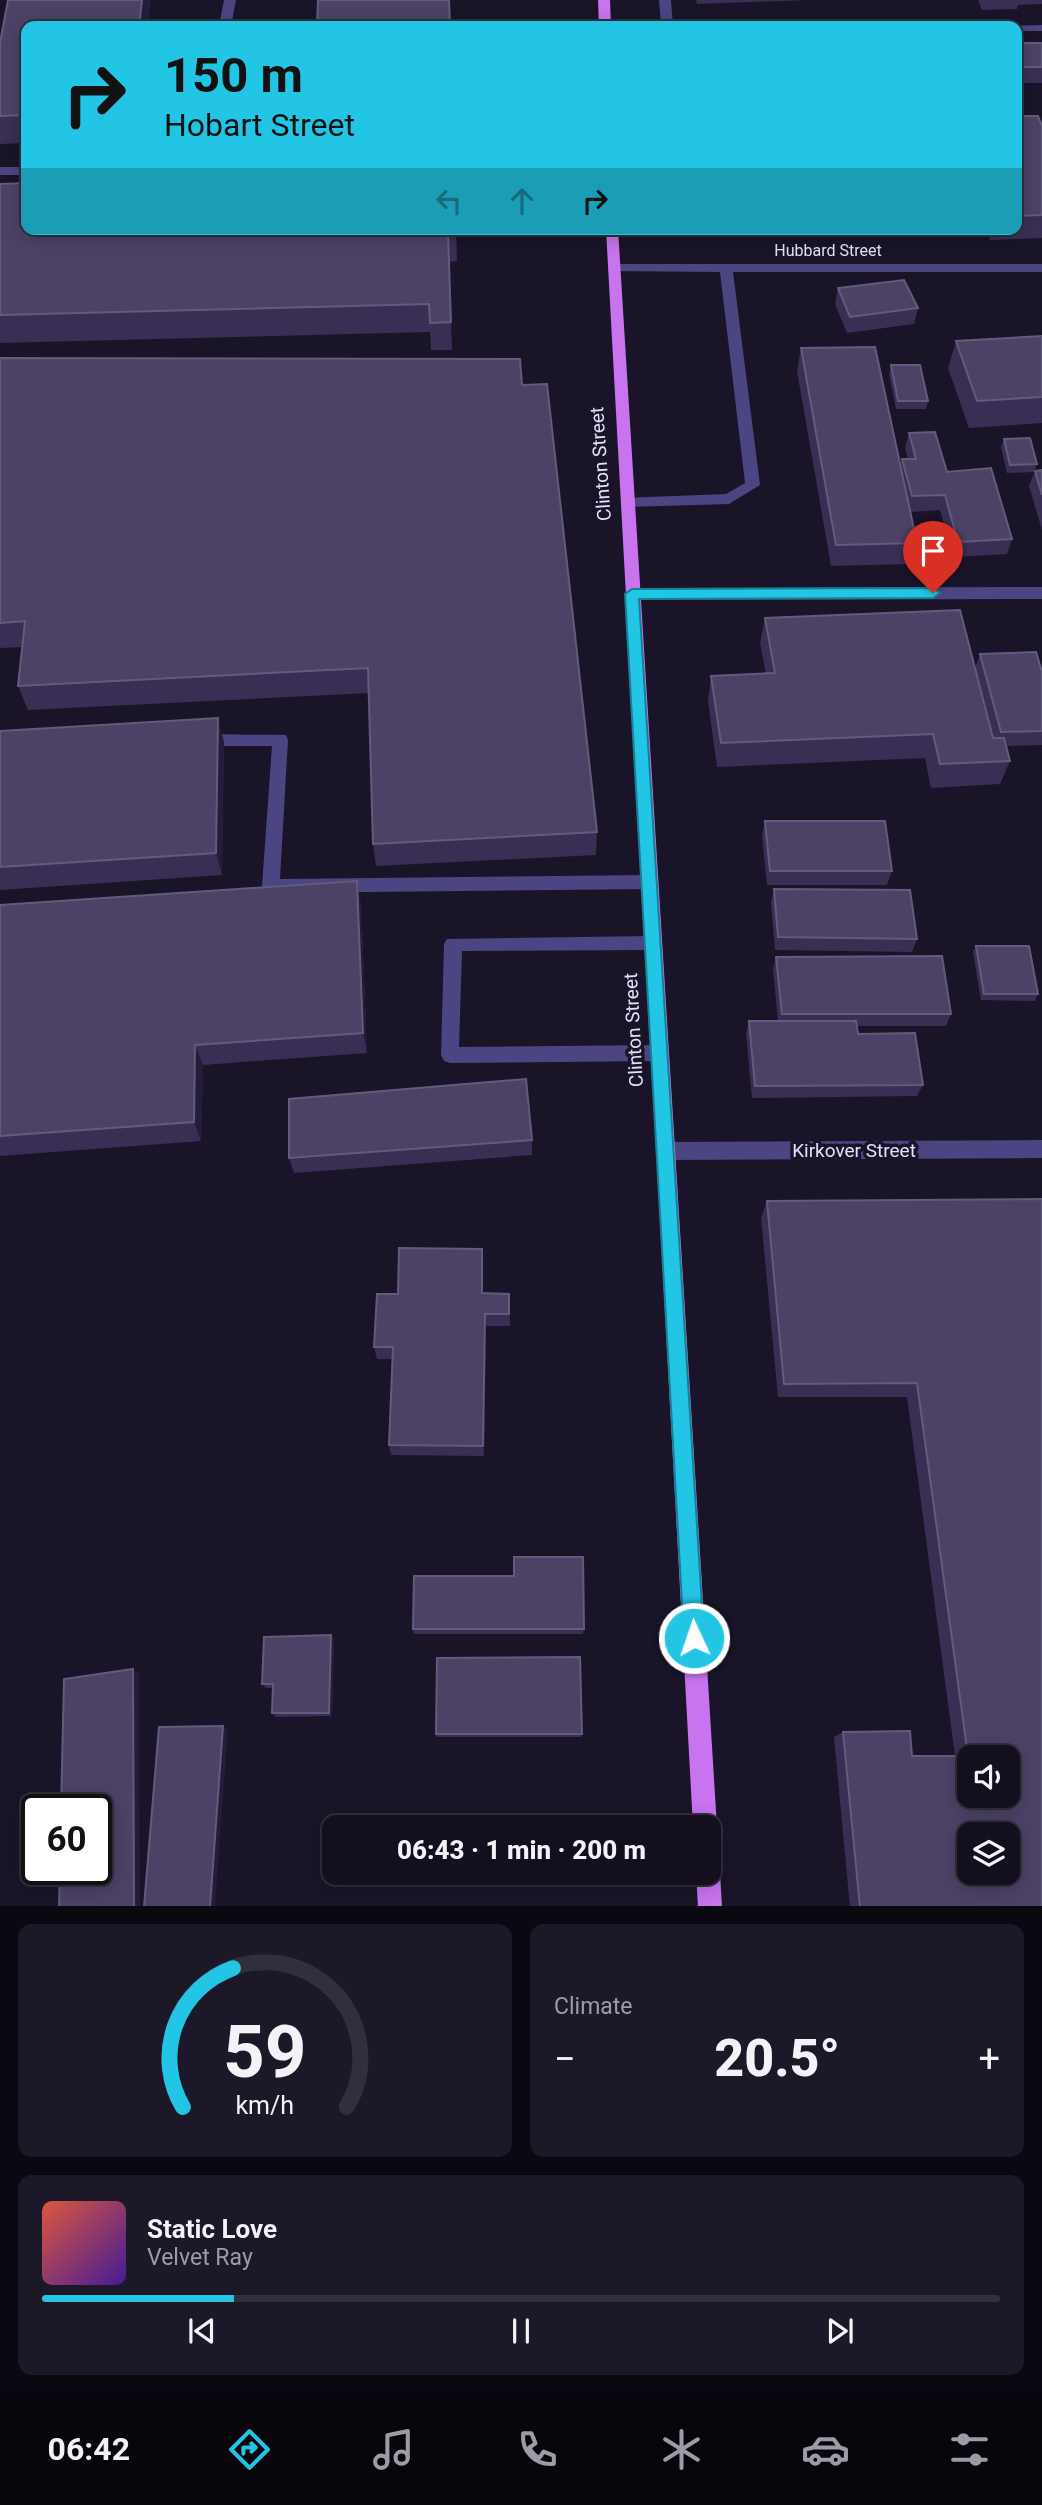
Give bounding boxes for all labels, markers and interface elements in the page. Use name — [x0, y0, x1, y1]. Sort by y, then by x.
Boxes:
text: 150 m — [164, 47, 303, 104]
icon: right — [49, 49, 140, 140]
text: Hobart Street — [164, 106, 355, 144]
icon: left — [430, 182, 468, 220]
icon: ahead — [503, 182, 541, 220]
icon: right — [576, 182, 614, 220]
street label: Hubbard Street — [774, 241, 882, 260]
street label: Clinton Street — [585, 406, 616, 522]
pin — [903, 521, 963, 593]
icon: arrive — [914, 532, 952, 570]
street label: Clinton Street — [619, 972, 648, 1088]
street label: Kirkover Street — [792, 1139, 916, 1162]
position arrow — [657, 1601, 731, 1675]
map controls — [957, 1745, 1020, 1885]
button: sound — [957, 1745, 1020, 1808]
speed limit sign: 60 — [21, 1794, 112, 1885]
button: layers — [957, 1822, 1020, 1885]
text: 06:43 · 1 min · 200 m — [397, 1835, 646, 1865]
text: Climate — [554, 1993, 633, 2020]
text: 59 — [223, 2009, 307, 2095]
text: 20.5° — [714, 2028, 840, 2089]
text: − — [554, 2037, 576, 2081]
text: + — [978, 2037, 1000, 2081]
text: km/h — [236, 2090, 294, 2119]
text: Static Love — [147, 2214, 277, 2244]
text: Velvet Ray — [147, 2244, 253, 2271]
icon: previous — [183, 2312, 221, 2350]
icon: pause — [502, 2312, 540, 2350]
icon: next — [821, 2312, 859, 2350]
icon: directions — [225, 2425, 274, 2474]
icon: music — [369, 2425, 418, 2474]
icon: phone — [513, 2425, 562, 2474]
icon: climate — [657, 2425, 706, 2474]
icon: car — [801, 2425, 850, 2474]
icon: filters — [945, 2425, 994, 2474]
text: 06:42 — [48, 2430, 130, 2468]

